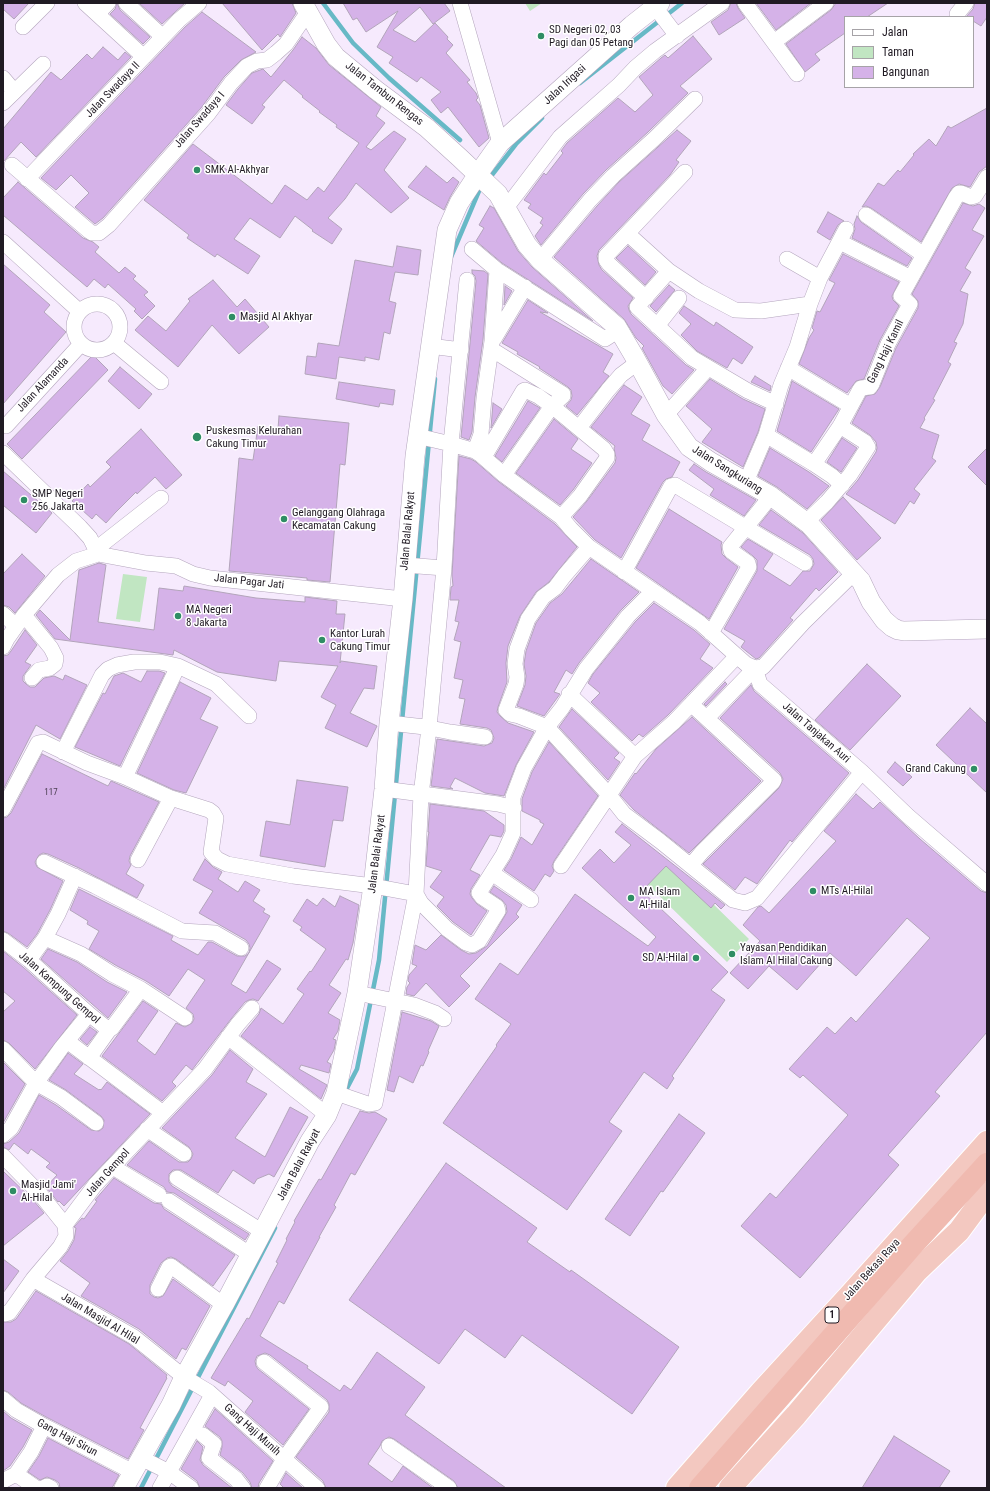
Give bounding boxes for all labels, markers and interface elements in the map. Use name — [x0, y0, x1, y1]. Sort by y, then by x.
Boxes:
legend — [844, 16, 974, 88]
place label: SD Negeri 02, 03 Pagi dan 05 Petang — [549, 23, 633, 49]
text: Jalan — [882, 25, 908, 39]
marker: SD Negeri 02, 03 Pagi dan 05 Petang — [536, 31, 546, 41]
text: Taman — [882, 45, 914, 59]
street label: Jalan Swadaya II — [83, 59, 143, 121]
street label: Jalan Tambun Rengas — [342, 59, 426, 129]
street label: Jalan Irigasi — [541, 62, 589, 108]
text: Bangunan — [882, 65, 929, 79]
street label: Jalan Swadaya I — [172, 89, 228, 151]
place label: SMK Al-Akhyar — [205, 163, 269, 177]
marker: SMK Al-Akhyar — [192, 165, 202, 175]
place label: Masjid Al Akhyar — [240, 310, 313, 324]
marker: Masjid Al Akhyar — [227, 312, 237, 322]
street label: Gang Haji Kamil — [865, 318, 907, 386]
street label: Jalan Alamanda — [14, 355, 72, 415]
place label: Puskesmas Kelurahan Cakung Timur — [206, 424, 302, 450]
marker: Puskesmas Kelurahan Cakung Timur — [191, 431, 203, 443]
street label: Jalan Sangkuriang — [690, 443, 764, 497]
place label: SMP Negeri 256 Jakarta — [32, 487, 84, 513]
street label: Jalan Balai Rakyat — [398, 491, 418, 571]
marker: SMP Negeri 256 Jakarta — [19, 495, 29, 505]
place label: Gelanggang Olahraga Kecamatan Cakung — [292, 506, 385, 532]
marker: Gelanggang Olahraga Kecamatan Cakung — [279, 514, 289, 524]
street label: Jalan Pagar Jati — [213, 572, 285, 592]
place label: MA Negeri 8 Jakarta — [186, 603, 232, 629]
marker: MA Negeri 8 Jakarta — [173, 611, 183, 621]
place label: Kantor Lurah Cakung Timur — [330, 627, 390, 653]
marker: Kantor Lurah Cakung Timur — [317, 635, 327, 645]
street label: Jalan Tanjakan Auri — [780, 700, 852, 766]
place label: Grand Cakung — [905, 762, 966, 776]
marker: Grand Cakung — [969, 764, 979, 774]
house number: 117 — [44, 788, 58, 798]
street label: Jalan Balai Rakyat — [366, 814, 388, 894]
place label: MTs Al-Hilal — [821, 884, 873, 898]
place label: MA Islam Al-Hilal — [639, 885, 680, 911]
marker: MTs Al-Hilal — [808, 886, 818, 896]
marker: MA Islam Al-Hilal — [626, 893, 636, 903]
place label: Yayasan Pendidikan Islam Al Hilal Cakung — [740, 941, 832, 967]
street label: Jalan Kampung Gempol — [16, 949, 102, 1027]
marker: Yayasan Pendidikan Islam Al Hilal Cakung — [727, 949, 737, 959]
place label: SD Al-Hilal — [642, 951, 688, 965]
marker: SD Al-Hilal — [691, 953, 701, 963]
street label: Jalan Balai Rakyat — [275, 1127, 323, 1203]
street label: Jalan Gempol — [83, 1146, 133, 1200]
place label: Masjid Jami' Al-Hilal — [21, 1178, 76, 1204]
marker: Masjid Jami' Al-Hilal — [8, 1186, 18, 1196]
street label: Jalan Bekasi Raya — [841, 1236, 903, 1304]
street label: Jalan Masjid Al Hilal — [59, 1290, 141, 1348]
road number: 1 — [825, 1307, 839, 1323]
street label: Gang Haji Munih — [221, 1401, 283, 1459]
street label: Gang Haji Sirun — [34, 1416, 100, 1460]

